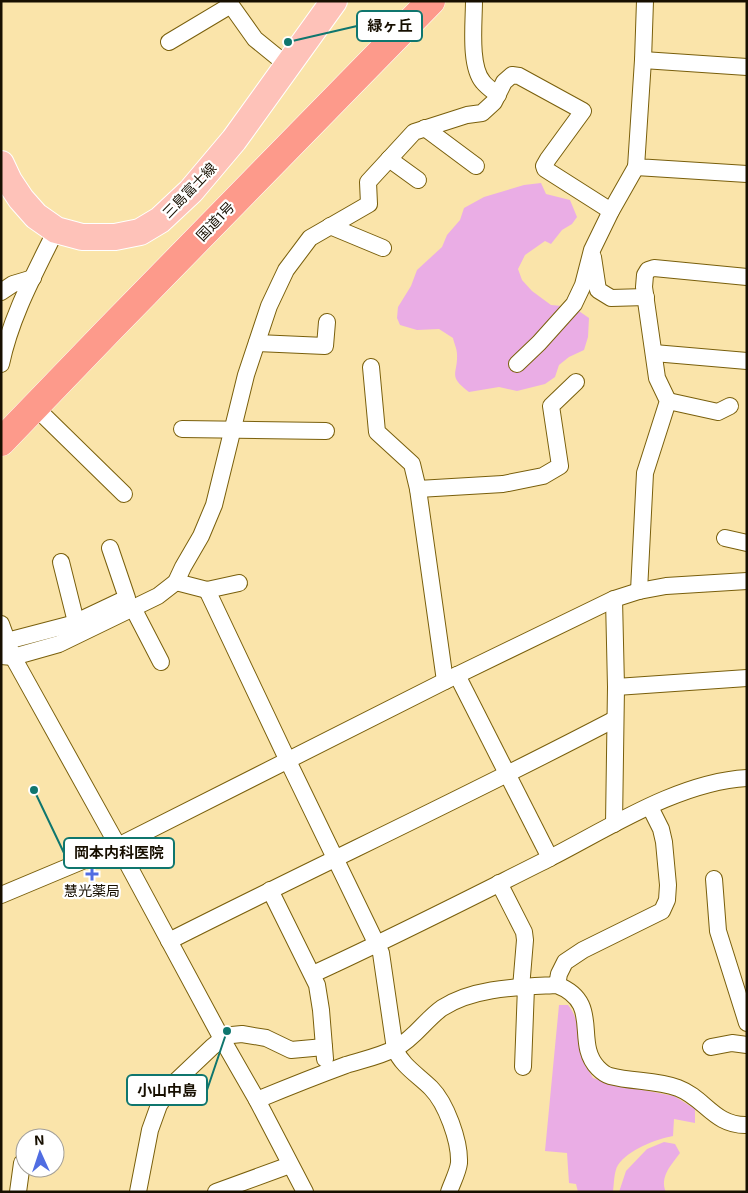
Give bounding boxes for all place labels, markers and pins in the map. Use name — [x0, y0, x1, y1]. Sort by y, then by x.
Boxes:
callout: 緑ヶ丘 — [357, 11, 422, 41]
callout: 岡本内科医院 — [64, 838, 174, 868]
marker: 慧光薬局 — [86, 868, 98, 880]
place label: 慧光薬局 — [64, 882, 120, 899]
callout: 小山中島 — [127, 1075, 207, 1105]

